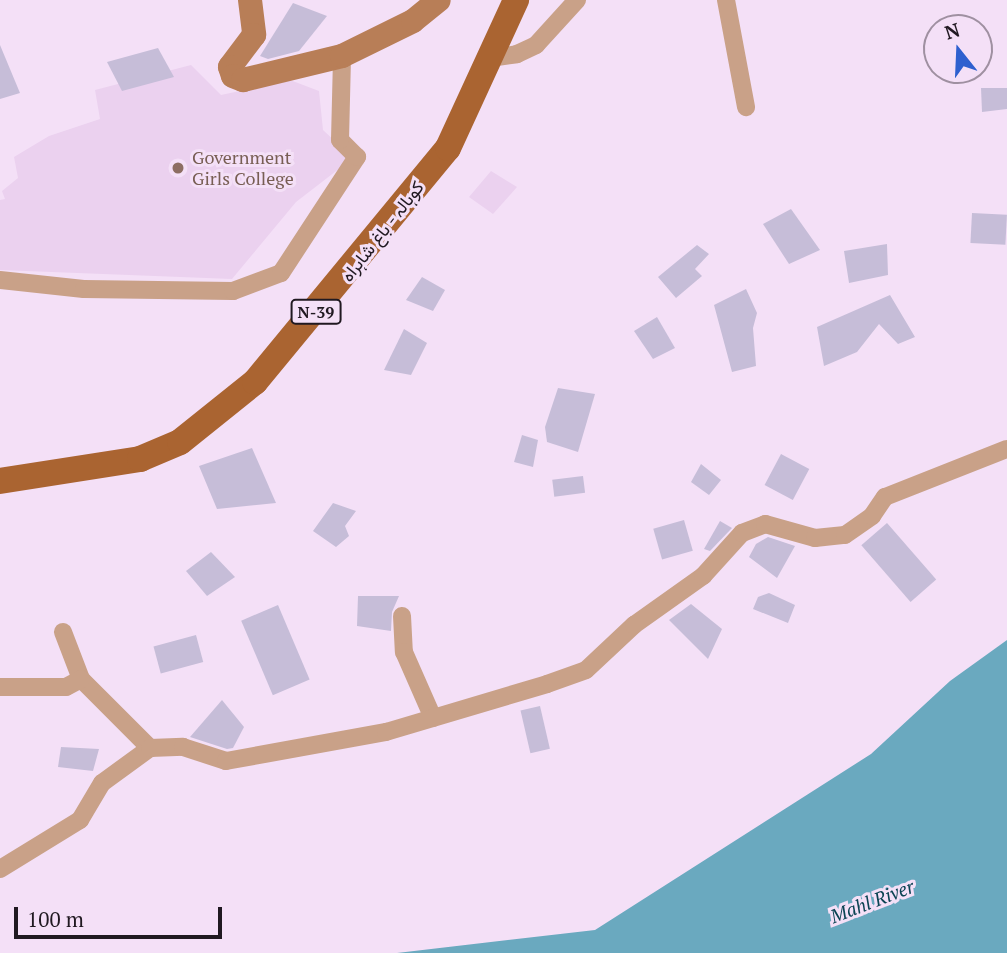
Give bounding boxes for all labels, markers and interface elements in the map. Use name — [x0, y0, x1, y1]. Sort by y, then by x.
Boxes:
north arrow — [923, 14, 993, 84]
text: N — [941, 16, 963, 45]
place label: Government Girls College — [192, 147, 294, 190]
marker: Government Girls College — [170, 160, 186, 176]
street label: کوہالہ - باغ شاہراہ — [336, 176, 428, 286]
road number: N-39 — [290, 300, 342, 324]
water label: Mahl River — [827, 875, 917, 927]
scale bar — [18, 894, 226, 938]
text: 100 m — [27, 905, 84, 933]

